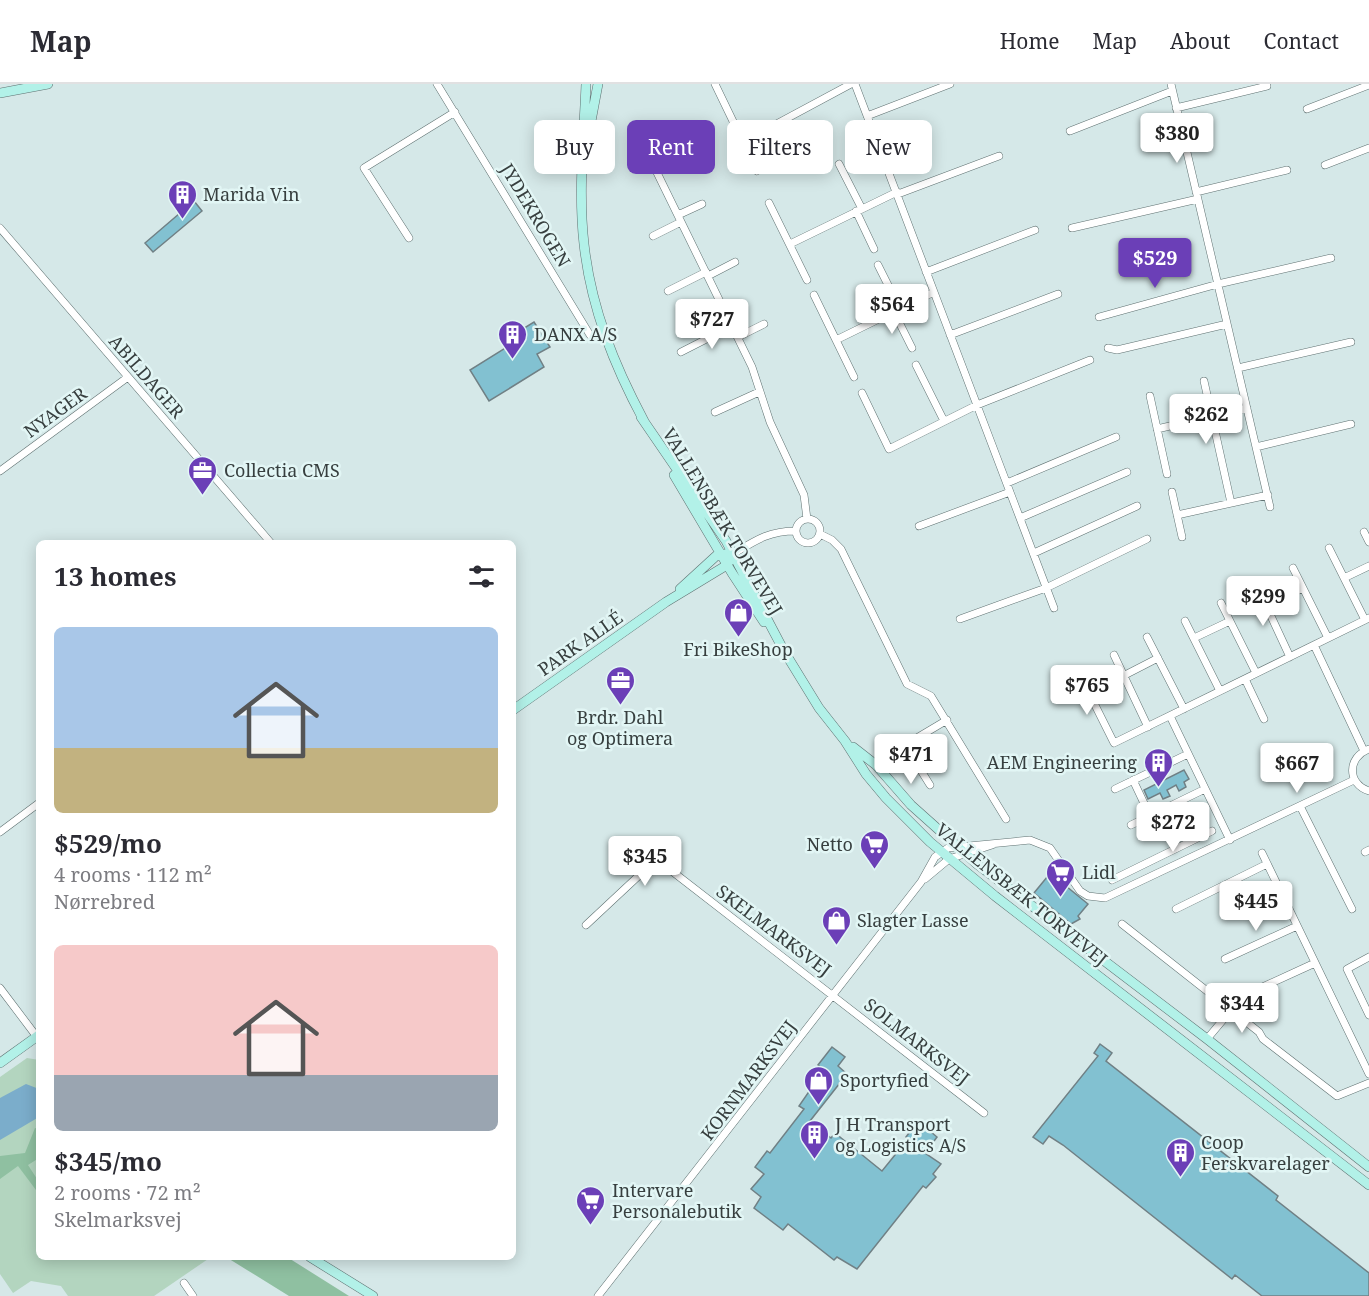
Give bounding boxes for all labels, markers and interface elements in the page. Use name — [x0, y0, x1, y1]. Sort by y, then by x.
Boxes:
text: Map — [30, 22, 92, 60]
text: Home — [1000, 27, 1060, 55]
text: Map — [1093, 27, 1137, 55]
text: About — [1170, 27, 1231, 55]
text: Contact — [1264, 27, 1339, 55]
pin: $380 — [1141, 113, 1213, 164]
text: $380 — [1154, 119, 1200, 146]
chip: Buy — [534, 120, 615, 174]
chip: Rent — [627, 120, 715, 174]
chip: Filters — [727, 120, 833, 174]
chip: New — [845, 120, 932, 174]
street label: JYDEKROGEN — [495, 158, 577, 272]
building icon: Marida Vin — [166, 178, 198, 220]
place label: Marida Vin — [203, 182, 300, 206]
pin: $529 — [1119, 238, 1191, 289]
text: $529 — [1132, 244, 1178, 271]
pin: $564 — [856, 284, 928, 335]
text: $564 — [869, 290, 915, 317]
pin: $727 — [676, 299, 748, 350]
text: $727 — [689, 305, 735, 332]
building icon: DANX A/S — [497, 318, 529, 360]
place label: DANX A/S — [534, 322, 617, 346]
street label: ABILDAGER — [104, 329, 190, 423]
street label: NYAGER — [19, 381, 91, 443]
pin: $262 — [1170, 394, 1242, 445]
text: $262 — [1183, 400, 1229, 427]
street label: VALLENSBÆK TORVEVEJ — [658, 423, 788, 619]
office icon: Collectia CMS — [187, 454, 219, 496]
place label: Collectia CMS — [224, 458, 340, 482]
text: 13 homes — [54, 558, 176, 594]
icon: filters — [465, 560, 498, 593]
pin: $299 — [1227, 576, 1299, 627]
text: $299 — [1240, 582, 1286, 609]
shop icon: Fri BikeShop — [722, 596, 754, 638]
street label: PARK ALLÉ — [533, 605, 627, 681]
place label: Fri BikeShop — [683, 637, 793, 661]
office icon: Brdr. Dahl og Optimera — [604, 664, 636, 706]
pin: $765 — [1051, 665, 1123, 716]
icon: home — [222, 666, 330, 774]
text: $765 — [1064, 671, 1110, 698]
place label: Brdr. Dahl og Optimera — [567, 705, 673, 750]
pin: $471 — [875, 734, 947, 785]
text: $471 — [888, 740, 934, 767]
pin: $667 — [1261, 743, 1333, 794]
building icon: AEM Engineering — [1142, 746, 1174, 788]
text: $667 — [1274, 749, 1320, 776]
place label: AEM Engineering — [987, 750, 1137, 774]
pin: $272 — [1137, 802, 1209, 853]
text: $272 — [1150, 808, 1196, 835]
street label: VALLENSBÆK TORVEVEJ — [931, 817, 1113, 971]
text: $529/mo — [54, 825, 162, 861]
supermarket icon: Netto — [858, 828, 890, 870]
place label: Netto — [807, 832, 853, 856]
pin: $345 — [609, 836, 681, 887]
text: $345 — [622, 842, 668, 869]
supermarket icon: Lidl — [1045, 856, 1077, 898]
place label: Lidl — [1082, 860, 1116, 884]
text: 4 rooms · 112 m² — [54, 861, 212, 888]
street label: SKELMARKSVEJ — [712, 879, 836, 981]
pin: $445 — [1220, 881, 1292, 932]
text: $445 — [1233, 887, 1279, 914]
text: Nørrebred — [54, 888, 155, 915]
shop icon: Slagter Lasse — [820, 904, 852, 946]
place label: Slagter Lasse — [857, 908, 969, 932]
pin: $344 — [1206, 983, 1278, 1034]
icon: home — [222, 984, 330, 1092]
text: $344 — [1219, 989, 1265, 1016]
street label: SOLMARKSVEJ — [859, 992, 975, 1090]
street label: KORNMARKSVEJ — [695, 1015, 801, 1145]
shop icon: Sportyfied — [803, 1064, 835, 1106]
place label: Sportyfied — [840, 1068, 929, 1092]
place label: J H Transport og Logistics A/S — [834, 1112, 966, 1157]
building icon: J H Transport og Logistics A/S — [798, 1118, 830, 1160]
place label: Coop Ferskvarelager — [1201, 1130, 1330, 1175]
building icon: Coop Ferskvarelager — [1164, 1136, 1196, 1178]
text: $345/mo — [54, 1143, 162, 1179]
place label: Intervare Personalebutik — [612, 1178, 742, 1223]
text: 2 rooms · 72 m² — [54, 1179, 201, 1206]
supermarket icon: Intervare Personalebutik — [575, 1184, 607, 1226]
text: Skelmarksvej — [54, 1206, 182, 1233]

